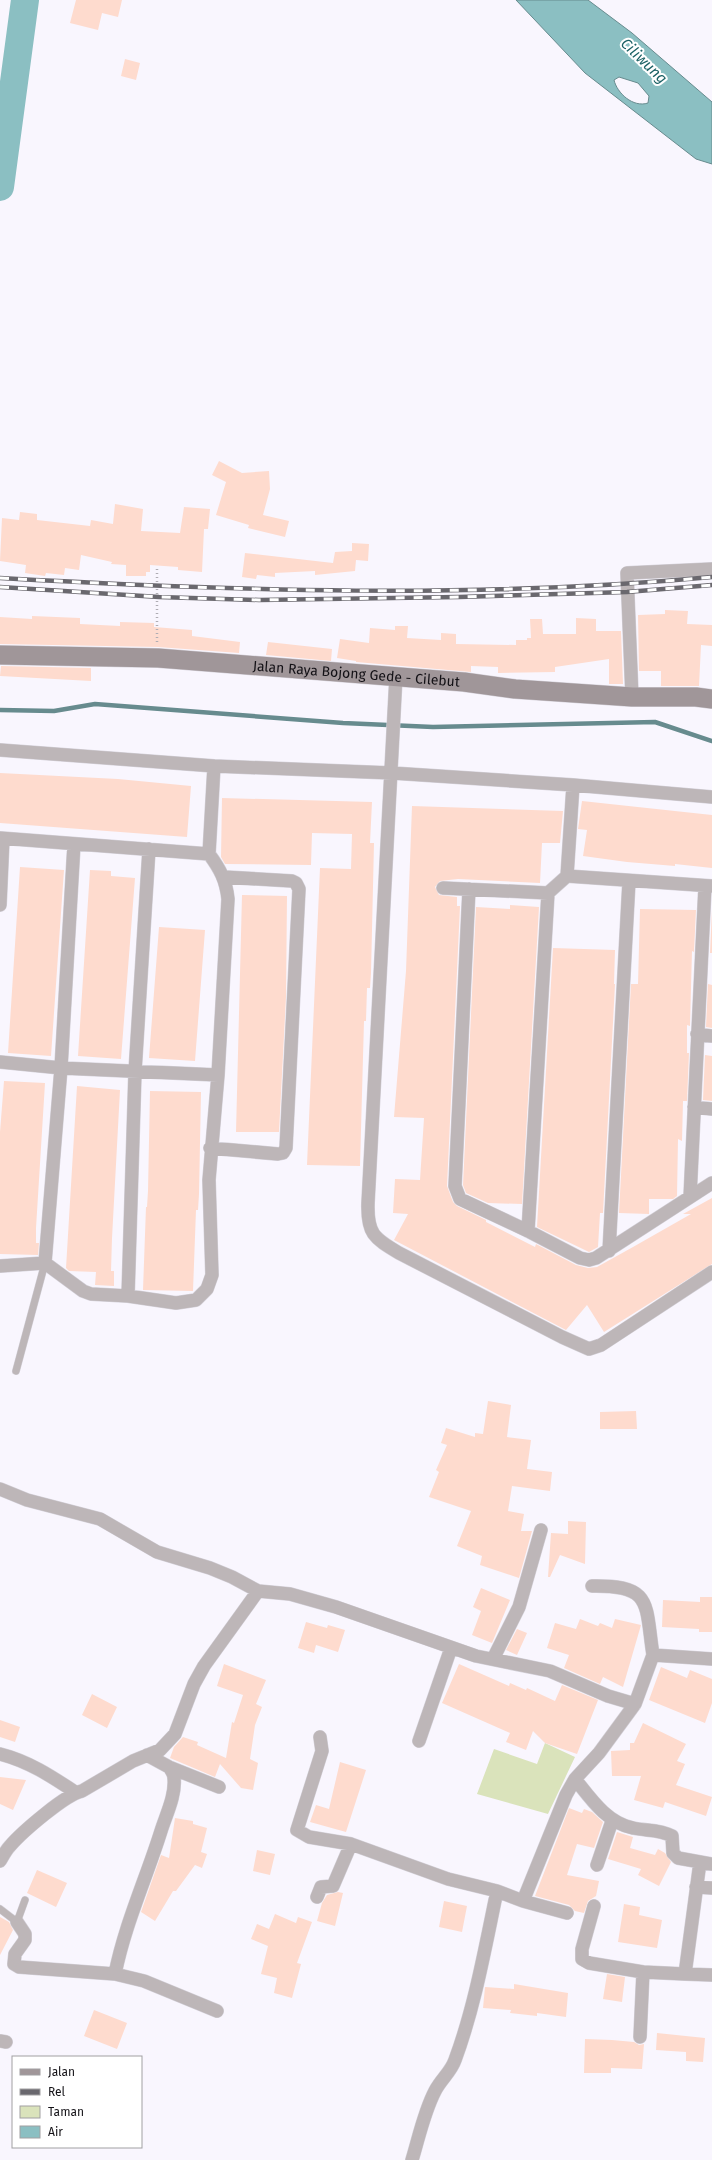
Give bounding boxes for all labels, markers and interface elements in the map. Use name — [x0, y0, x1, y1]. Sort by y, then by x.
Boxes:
water label: Ciliwung — [617, 34, 671, 88]
street label: Jalan Raya Bojong Gede - Cilebut — [252, 657, 462, 690]
legend — [12, 2056, 142, 2148]
text: Jalan — [48, 2065, 75, 2079]
text: Rel — [48, 2085, 66, 2099]
text: Taman — [48, 2105, 84, 2119]
text: Air — [48, 2125, 63, 2139]

